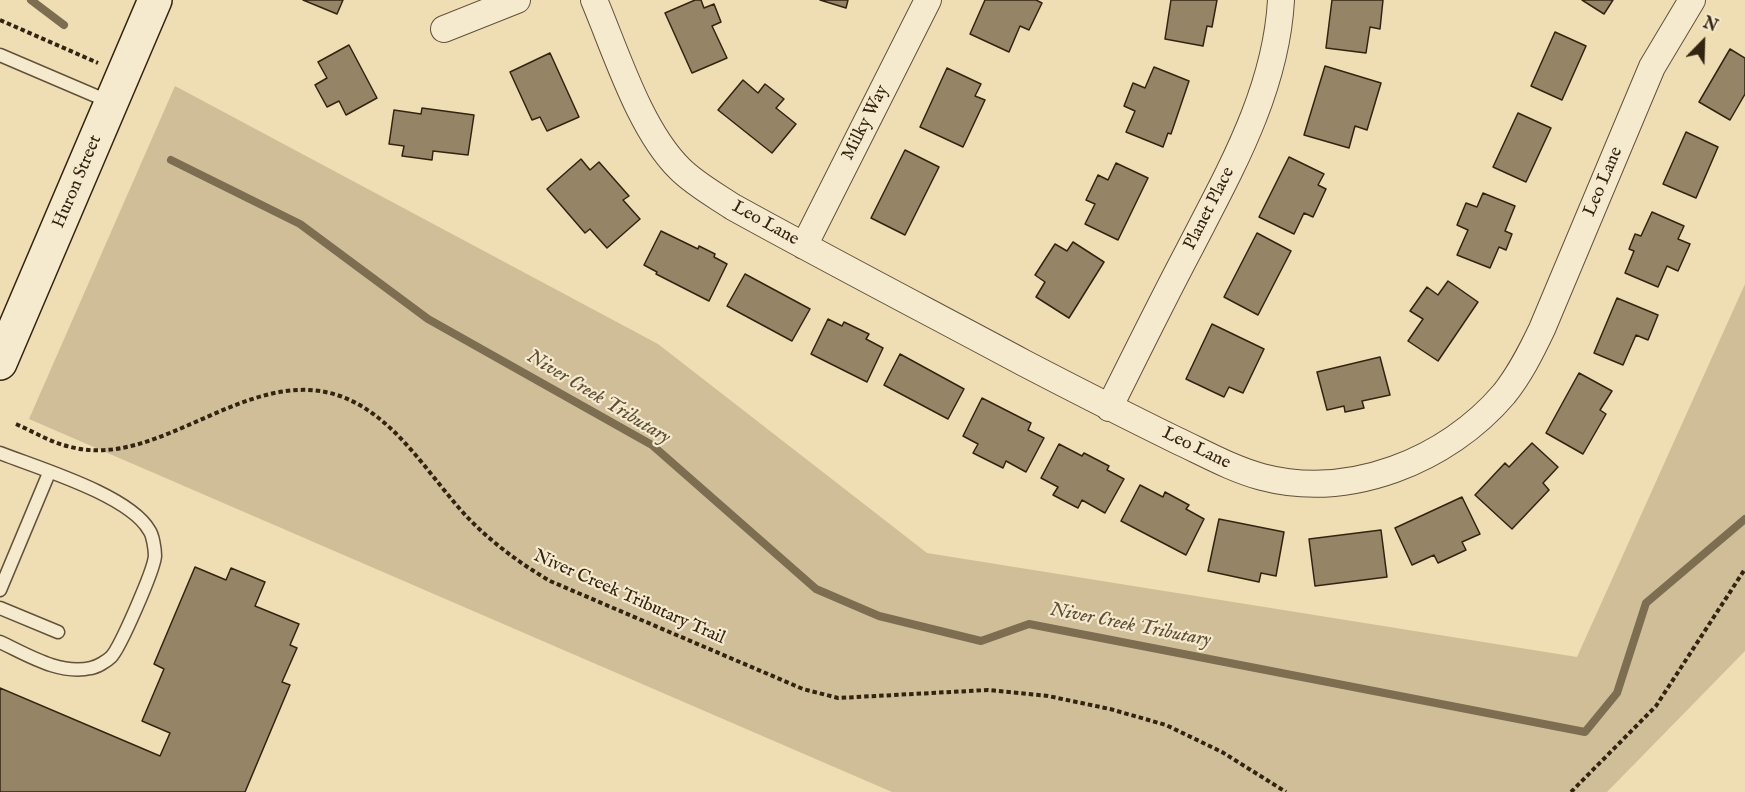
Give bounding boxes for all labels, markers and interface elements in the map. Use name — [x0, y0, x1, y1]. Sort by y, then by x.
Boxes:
north arrow — [1673, 12, 1733, 72]
text: N — [1700, 14, 1720, 37]
street label: Milky Way — [838, 82, 894, 164]
street label: Huron Street — [49, 132, 107, 232]
street label: Leo Lane — [1580, 144, 1628, 220]
street label: Planet Place — [1180, 164, 1240, 254]
street label: Leo Lane — [728, 197, 802, 251]
water label: Niver Creek Tributary — [522, 346, 674, 450]
street label: Leo Lane — [1158, 423, 1234, 475]
street label: Niver Creek Tributary Trail — [530, 546, 728, 650]
water label: Niver Creek Tributary — [1047, 599, 1213, 653]

